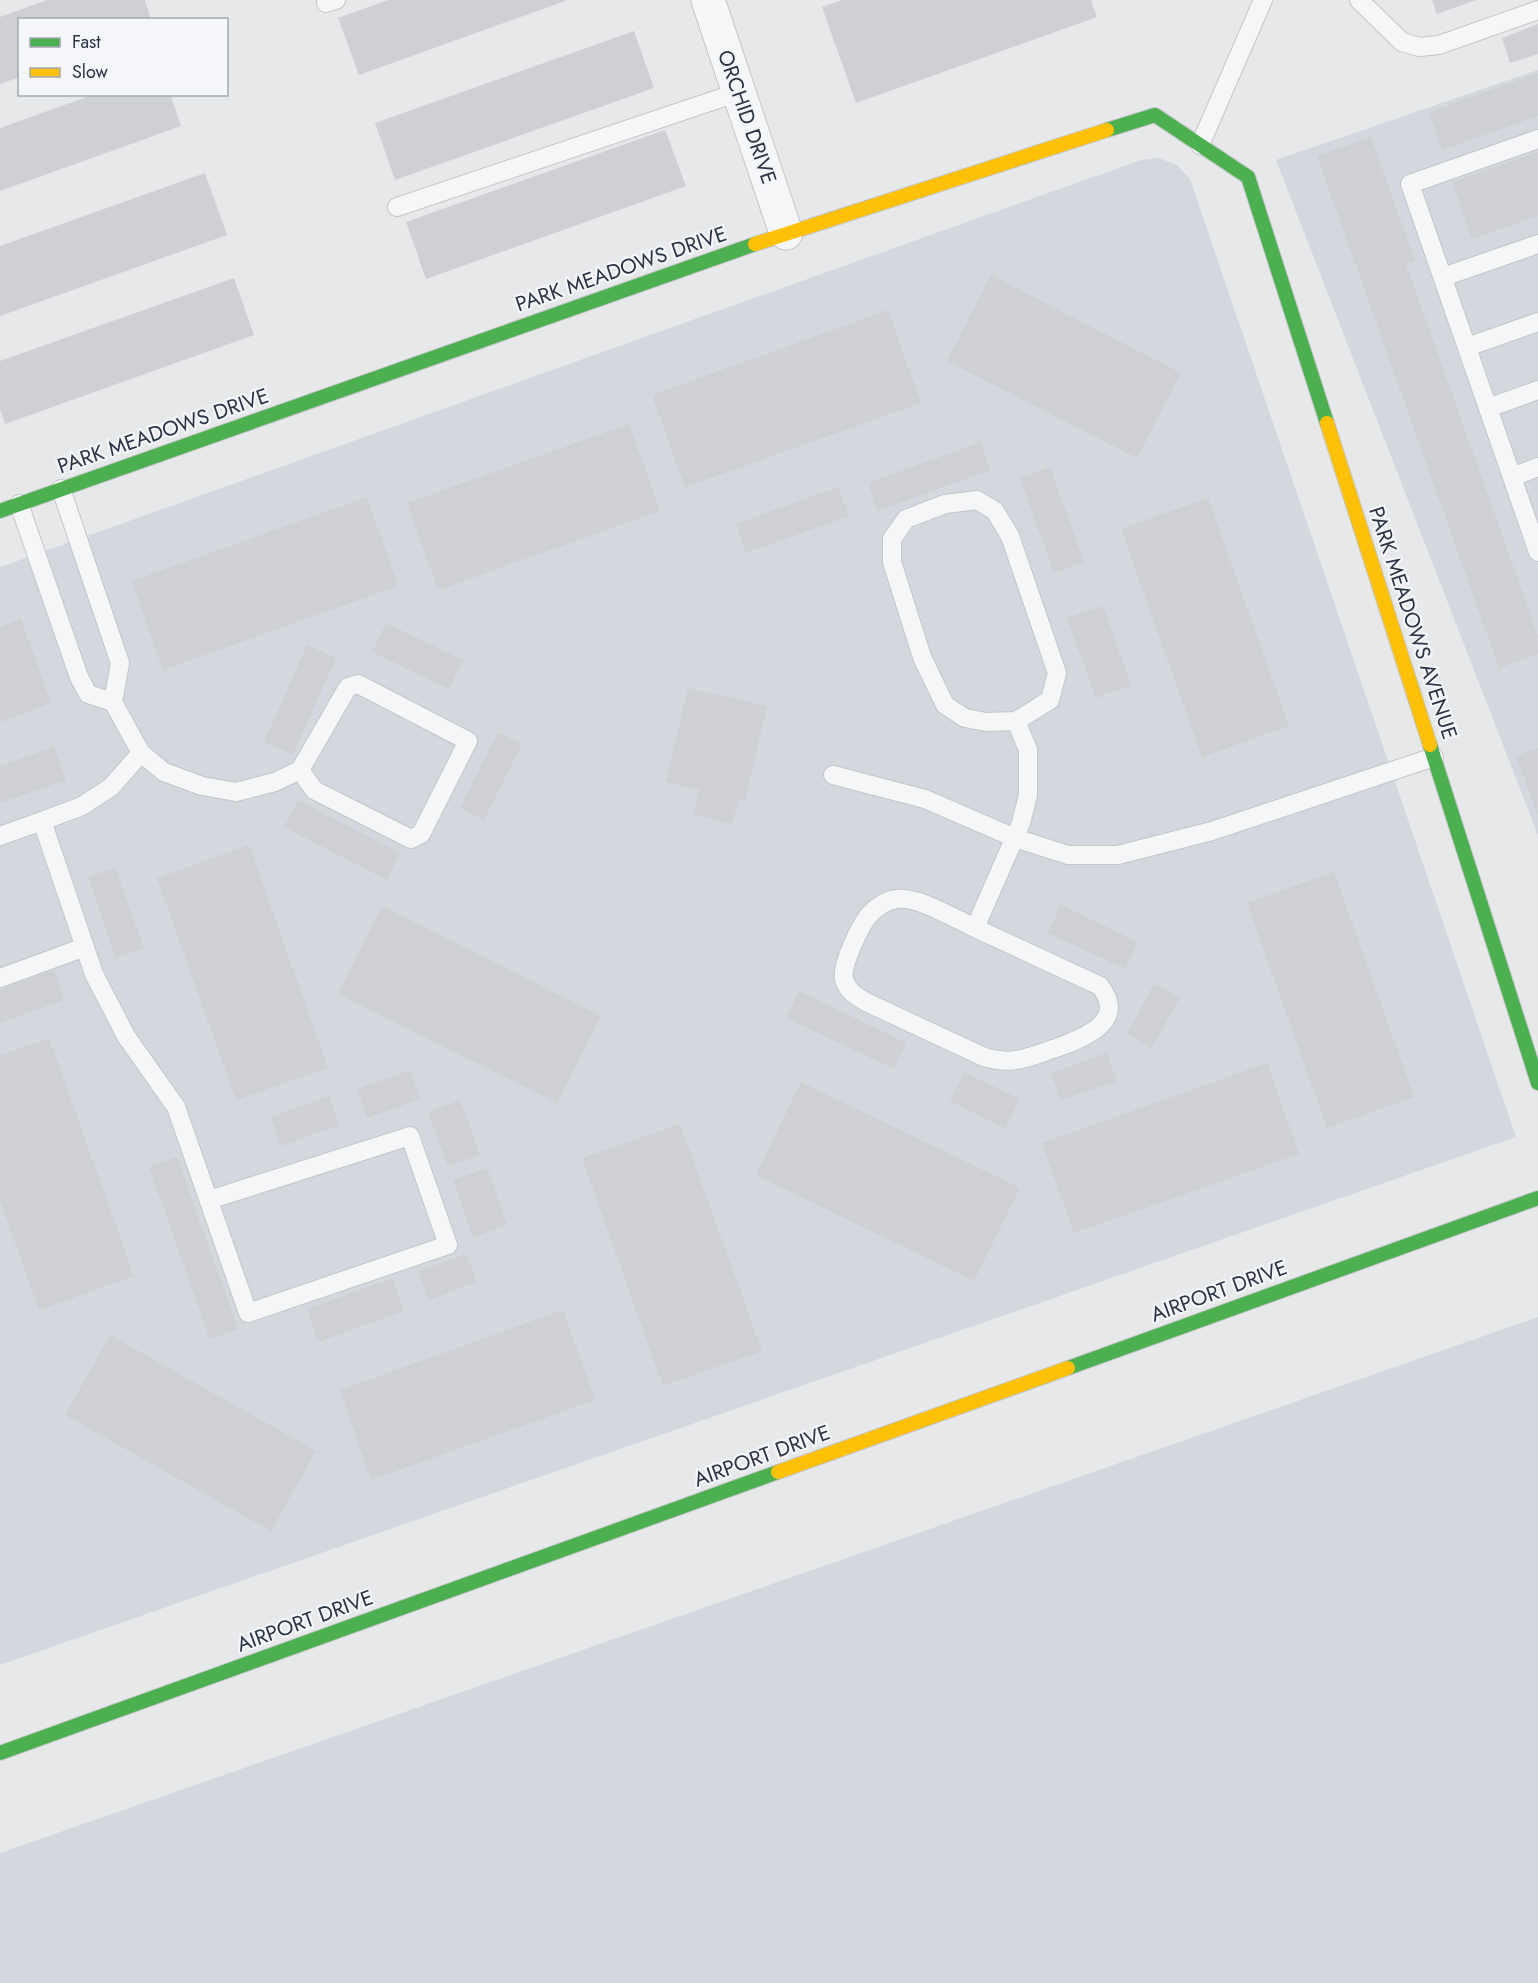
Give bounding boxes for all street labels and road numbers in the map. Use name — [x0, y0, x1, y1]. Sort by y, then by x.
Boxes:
street label: ORCHID DRIVE — [710, 46, 784, 188]
street label: PARK MEADOWS DRIVE — [511, 219, 731, 319]
street label: PARK MEADOWS DRIVE — [53, 381, 273, 481]
street label: PARK MEADOWS AVENUE — [1361, 503, 1465, 743]
street label: AIRPORT DRIVE — [1147, 1252, 1291, 1330]
street label: AIRPORT DRIVE — [690, 1417, 834, 1495]
street label: AIRPORT DRIVE — [233, 1582, 377, 1660]

